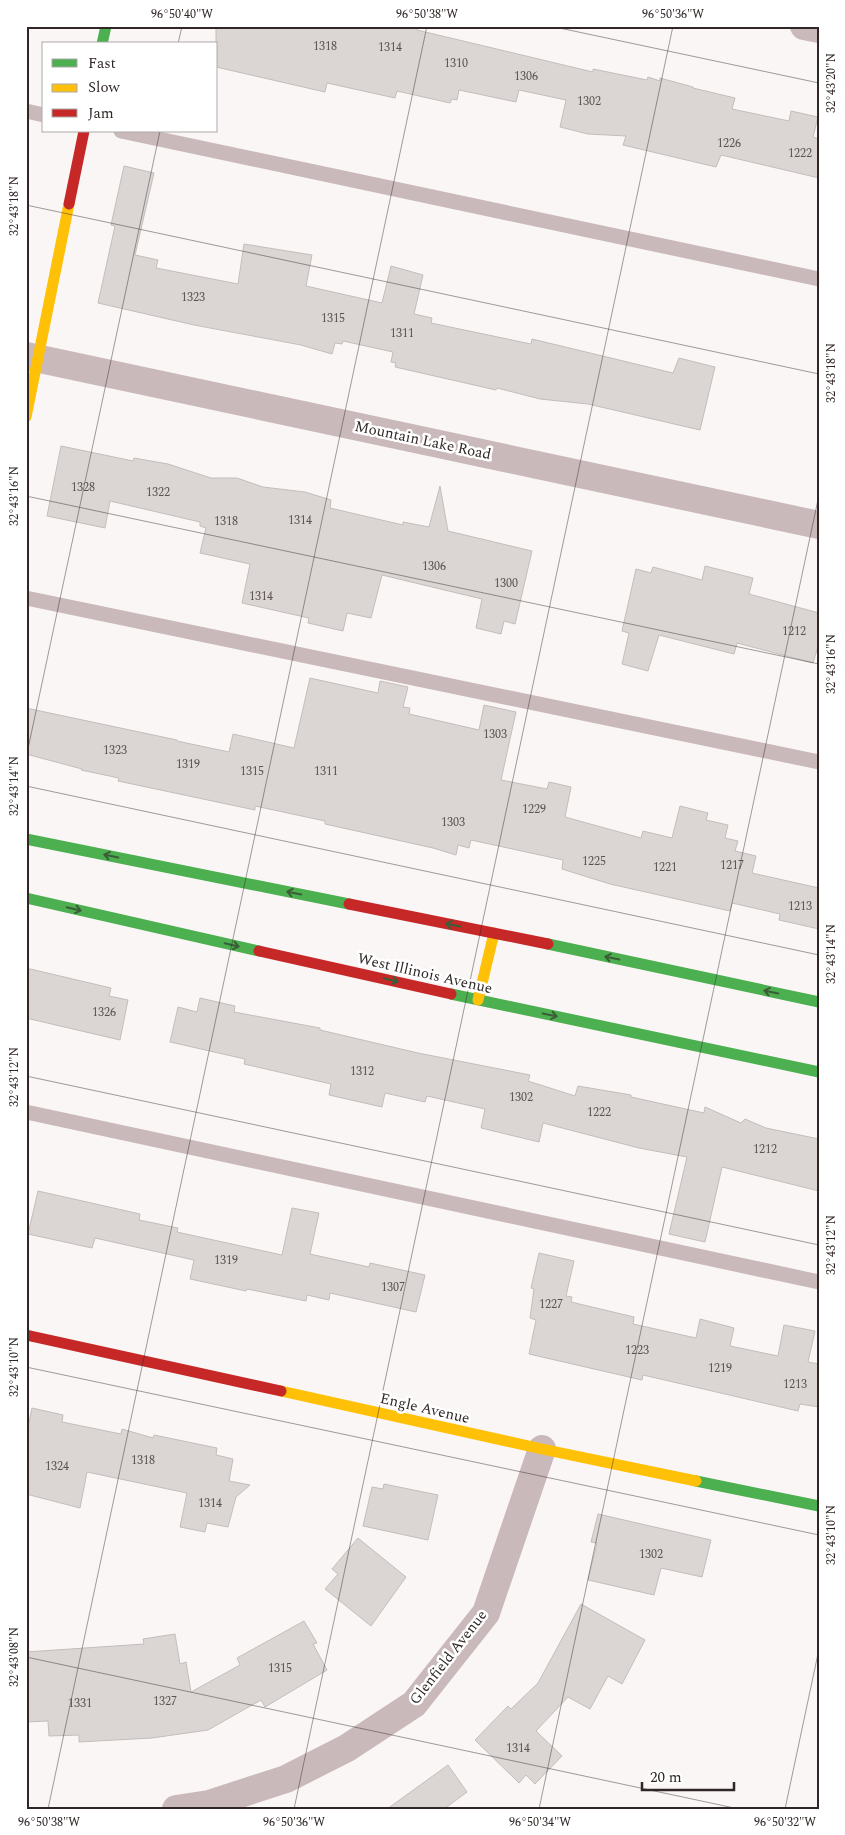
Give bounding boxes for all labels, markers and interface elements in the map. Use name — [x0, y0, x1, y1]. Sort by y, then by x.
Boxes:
text: 96°50'40"W — [151, 5, 213, 24]
text: 96°50'38"W — [396, 5, 458, 24]
text: 96°50'36"W — [642, 5, 704, 24]
house number: 1318 — [313, 37, 337, 56]
house number: 1314 — [378, 38, 402, 57]
legend — [42, 42, 218, 132]
text: Fast — [88, 52, 116, 75]
text: 32°43'20"N — [822, 53, 841, 113]
house number: 1310 — [444, 54, 468, 73]
house number: 1306 — [514, 67, 538, 86]
text: Slow — [88, 76, 120, 99]
house number: 1302 — [577, 92, 601, 111]
text: Jam — [88, 102, 114, 125]
house number: 1226 — [717, 134, 741, 153]
house number: 1222 — [788, 144, 812, 163]
text: 32°43'18"N — [5, 176, 24, 236]
house number: 1323 — [181, 288, 205, 307]
house number: 1315 — [321, 309, 345, 328]
house number: 1311 — [390, 324, 414, 343]
text: 32°43'18"N — [822, 343, 841, 403]
street label: Mountain Lake Road — [352, 415, 493, 466]
text: 32°43'16"N — [5, 466, 24, 526]
house number: 1328 — [71, 478, 95, 497]
house number: 1322 — [146, 483, 170, 502]
house number: 1314 — [288, 511, 312, 530]
house number: 1318 — [214, 512, 238, 531]
house number: 1306 — [422, 557, 446, 576]
house number: 1300 — [494, 574, 518, 593]
house number: 1314 — [249, 587, 273, 606]
house number: 1212 — [782, 622, 806, 641]
text: 32°43'16"N — [822, 634, 841, 694]
house number: 1303 — [483, 725, 507, 744]
house number: 1323 — [103, 741, 127, 760]
house number: 1319 — [176, 755, 200, 774]
text: 32°43'14"N — [5, 756, 24, 816]
house number: 1315 — [240, 762, 264, 781]
house number: 1311 — [314, 762, 338, 781]
house number: 1229 — [522, 800, 546, 819]
house number: 1303 — [441, 813, 465, 832]
one-way arrow — [103, 851, 119, 860]
house number: 1225 — [582, 852, 606, 871]
house number: 1217 — [720, 856, 744, 875]
house number: 1221 — [653, 858, 677, 877]
one-way arrow — [286, 887, 302, 897]
house number: 1213 — [788, 897, 812, 916]
one-way arrow — [65, 905, 81, 914]
one-way arrow — [445, 919, 461, 929]
text: 32°43'14"N — [822, 924, 841, 984]
one-way arrow — [224, 940, 240, 950]
street label: West Illinois Avenue — [355, 947, 495, 1000]
one-way arrow — [605, 953, 621, 962]
one-way arrow — [382, 976, 398, 985]
one-way arrow — [764, 987, 780, 996]
house number: 1326 — [92, 1003, 116, 1022]
one-way arrow — [541, 1011, 557, 1020]
text: 32°43'12"N — [5, 1047, 24, 1107]
house number: 1312 — [350, 1062, 374, 1081]
house number: 1302 — [509, 1088, 533, 1107]
house number: 1222 — [587, 1103, 611, 1122]
house number: 1212 — [753, 1140, 777, 1159]
text: 32°43'12"N — [822, 1215, 841, 1275]
house number: 1319 — [214, 1251, 238, 1270]
house number: 1307 — [381, 1278, 405, 1297]
house number: 1227 — [539, 1295, 563, 1314]
text: 32°43'10"N — [5, 1337, 24, 1397]
house number: 1223 — [625, 1341, 649, 1360]
house number: 1219 — [708, 1359, 732, 1378]
house number: 1213 — [783, 1375, 807, 1394]
street label: Engle Avenue — [378, 1387, 472, 1430]
house number: 1318 — [131, 1451, 155, 1470]
house number: 1324 — [45, 1457, 69, 1476]
house number: 1314 — [198, 1494, 222, 1513]
text: 32°43'10"N — [822, 1505, 841, 1565]
house number: 1302 — [639, 1545, 663, 1564]
street label: Glenfield Avenue — [404, 1605, 493, 1710]
text: 32°43'08"N — [5, 1627, 24, 1687]
house number: 1315 — [268, 1659, 292, 1678]
house number: 1327 — [153, 1692, 177, 1711]
house number: 1331 — [68, 1694, 92, 1713]
house number: 1314 — [506, 1739, 530, 1758]
scale bar — [642, 1760, 735, 1792]
text: 20 m — [650, 1766, 682, 1789]
text: 96°50'38"W — [18, 1813, 80, 1832]
text: 96°50'36"W — [263, 1813, 325, 1832]
text: 96°50'34"W — [509, 1813, 571, 1832]
text: 96°50'32"W — [754, 1813, 816, 1832]

